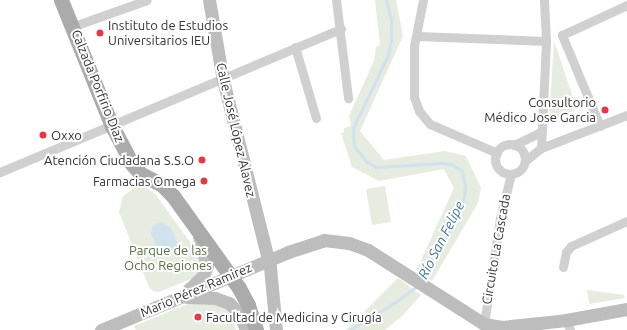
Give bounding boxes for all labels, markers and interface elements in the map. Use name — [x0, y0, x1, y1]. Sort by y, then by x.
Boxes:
place label: Instituto de Estudios Universitarios IEU — [108, 18, 228, 49]
street label: Calzada Porfirio Díaz — [68, 27, 128, 145]
marker: Instituto de Estudios Universitarios IEU — [95, 28, 105, 38]
street label: Calle José López Alavez — [213, 61, 259, 199]
place label: Consultorio Médico Jose Garcia — [484, 95, 596, 126]
marker: Consultorio Médico Jose Garcia — [599, 104, 611, 116]
place label: Oxxo — [51, 127, 82, 143]
marker: Oxxo — [38, 130, 48, 140]
place label: Atención Ciudadana S.S.O — [44, 152, 194, 168]
marker: Atención Ciudadana S.S.O — [197, 155, 207, 165]
place label: Farmacias Omega — [93, 173, 196, 189]
marker: Farmacias Omega — [199, 176, 209, 186]
street label: Circuito La Cascada — [479, 193, 513, 305]
water label: Río San Felipe — [414, 198, 468, 282]
park label: Parque de las Ocho Regiones — [124, 243, 212, 274]
street label: Mario Pérez Ramirez — [138, 259, 254, 321]
place label: Facultad de Medicina y Cirugía — [206, 309, 382, 325]
marker: Facultad de Medicina y Cirugía — [193, 312, 203, 322]

